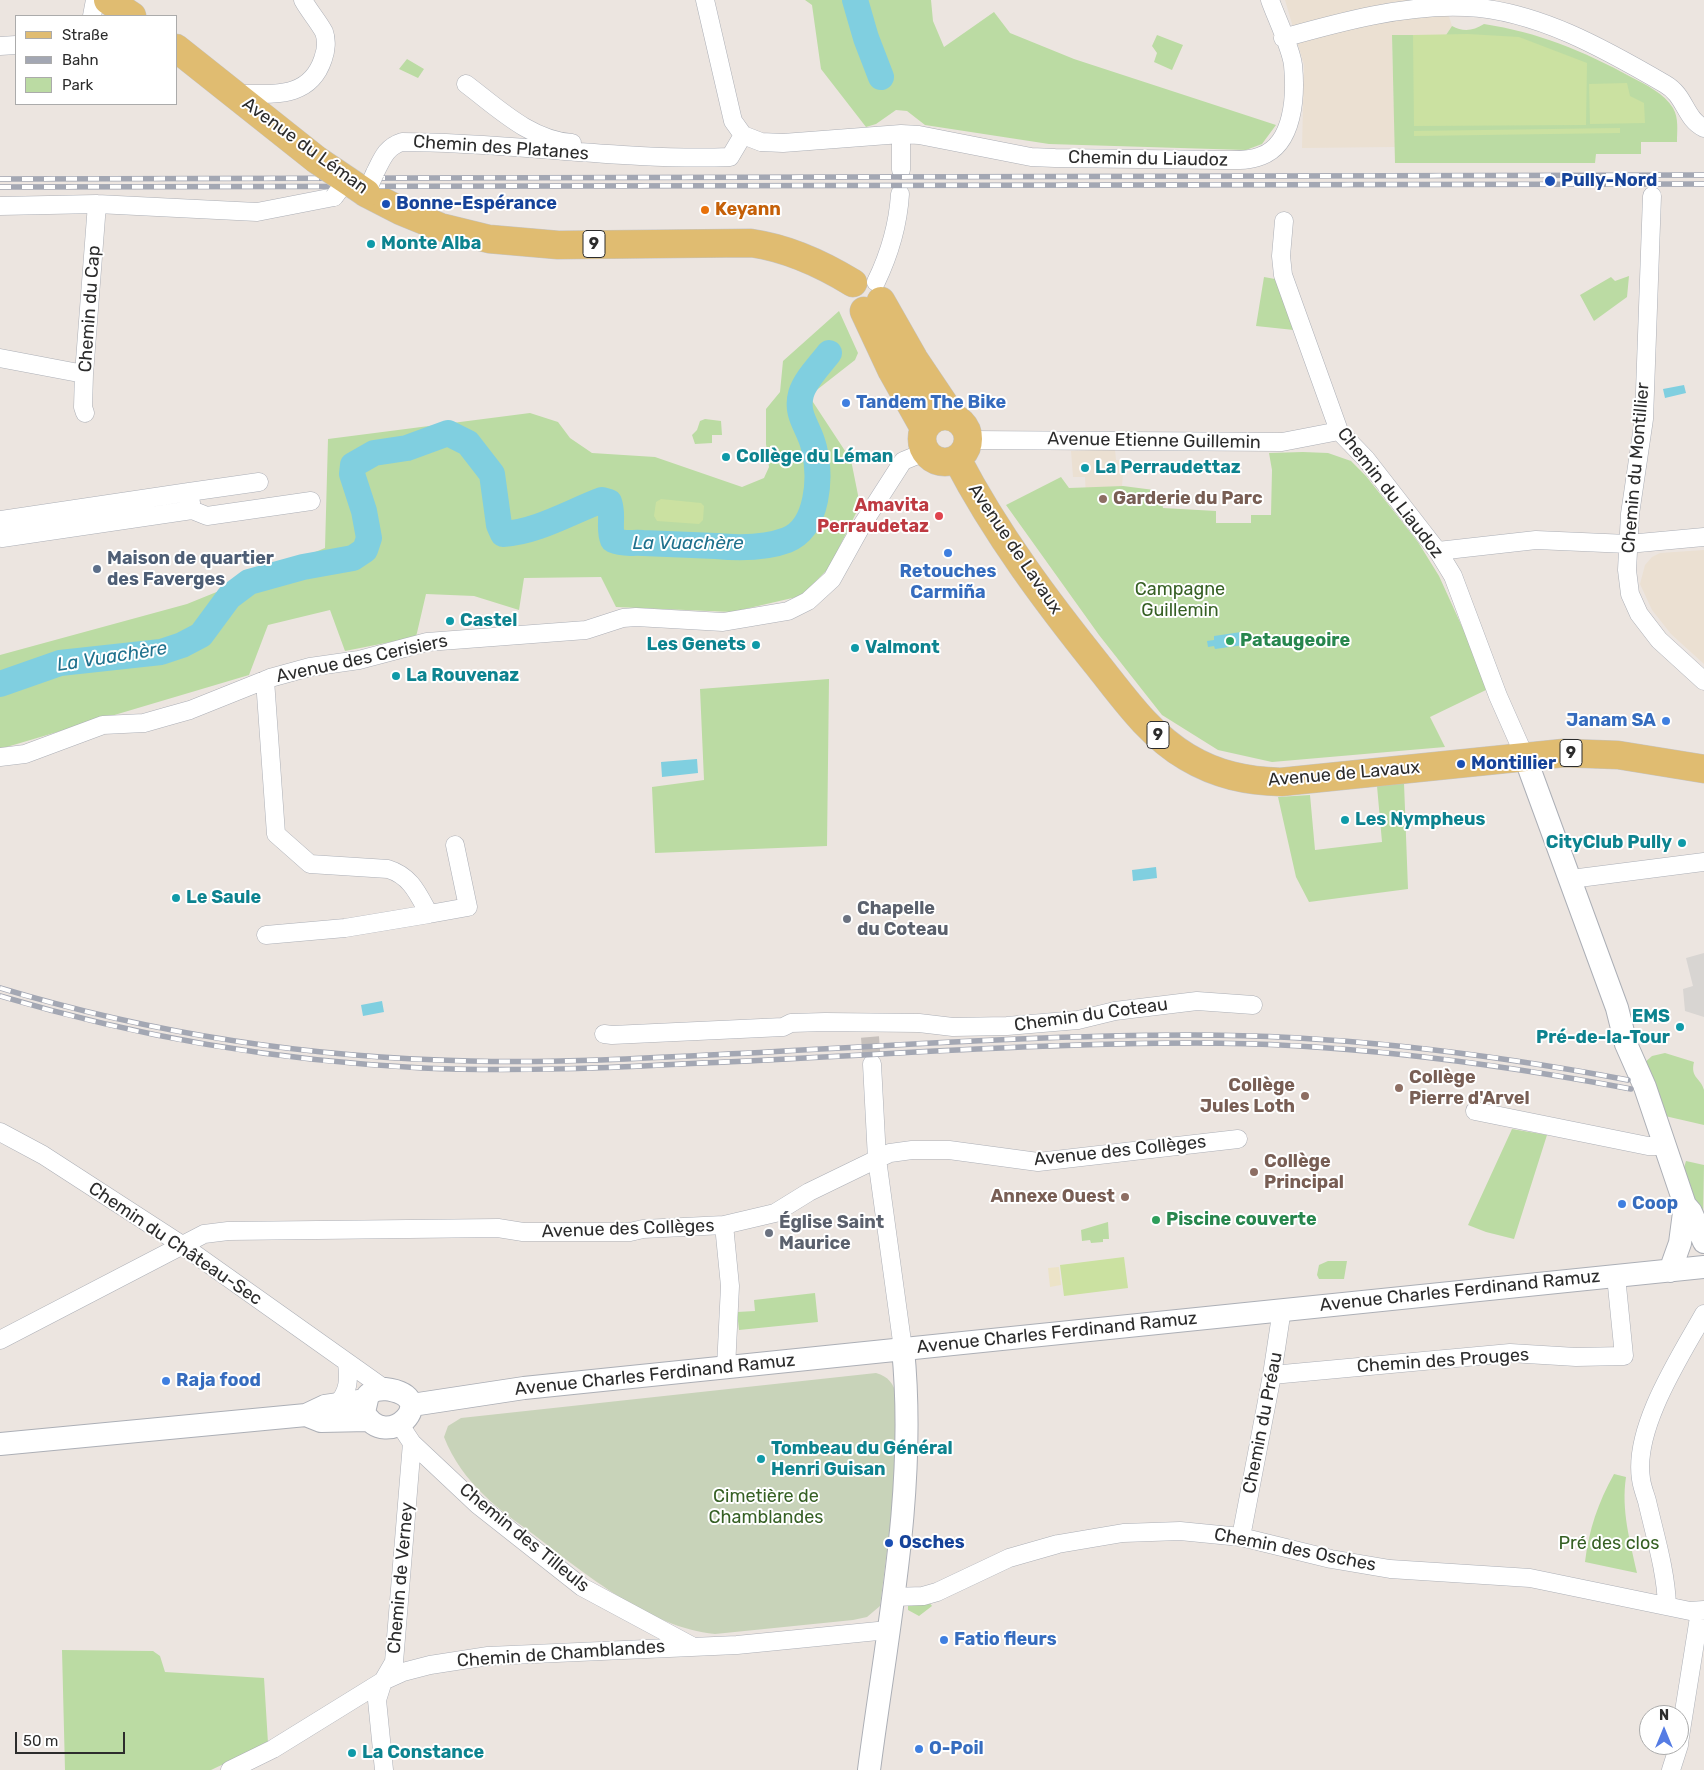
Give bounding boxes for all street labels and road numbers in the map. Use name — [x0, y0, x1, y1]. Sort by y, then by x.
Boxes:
street label: Avenue du Léman — [238, 93, 372, 199]
street label: Chemin des Platanes — [412, 131, 590, 165]
street label: Chemin du Liaudoz — [1068, 147, 1228, 171]
road number: 9 — [583, 230, 605, 258]
street label: Chemin du Cap — [75, 245, 105, 373]
street label: Chemin du Montillier — [1618, 382, 1654, 554]
street label: Chemin du Liaudoz — [1332, 423, 1448, 563]
street label: Avenue Etienne Guillemin — [1047, 428, 1261, 454]
street label: Avenue de Lavaux — [963, 480, 1067, 618]
street label: Avenue des Cerisiers — [274, 630, 450, 688]
road number: 9 — [1147, 722, 1169, 748]
road number: 9 — [1560, 740, 1582, 766]
street label: Avenue de Lavaux — [1267, 757, 1421, 791]
street label: Chemin du Coteau — [1013, 994, 1169, 1036]
street label: Avenue des Collèges — [1033, 1131, 1207, 1171]
street label: Chemin du Château-Sec — [84, 1178, 266, 1310]
street label: Avenue des Collèges — [541, 1215, 715, 1243]
street label: Avenue Charles Ferdinand Ramuz — [1319, 1266, 1601, 1316]
street label: Avenue Charles Ferdinand Ramuz — [916, 1308, 1198, 1358]
street label: Chemin des Prouges — [1356, 1344, 1530, 1378]
street label: Avenue Charles Ferdinand Ramuz — [514, 1350, 796, 1400]
street label: Chemin du Préau — [1239, 1350, 1287, 1496]
street label: Chemin des Tilleuls — [455, 1479, 593, 1597]
street label: Chemin de Verney — [384, 1501, 418, 1655]
street label: Chemin des Osches — [1212, 1524, 1378, 1576]
street label: Chemin de Chamblandes — [456, 1636, 666, 1672]

